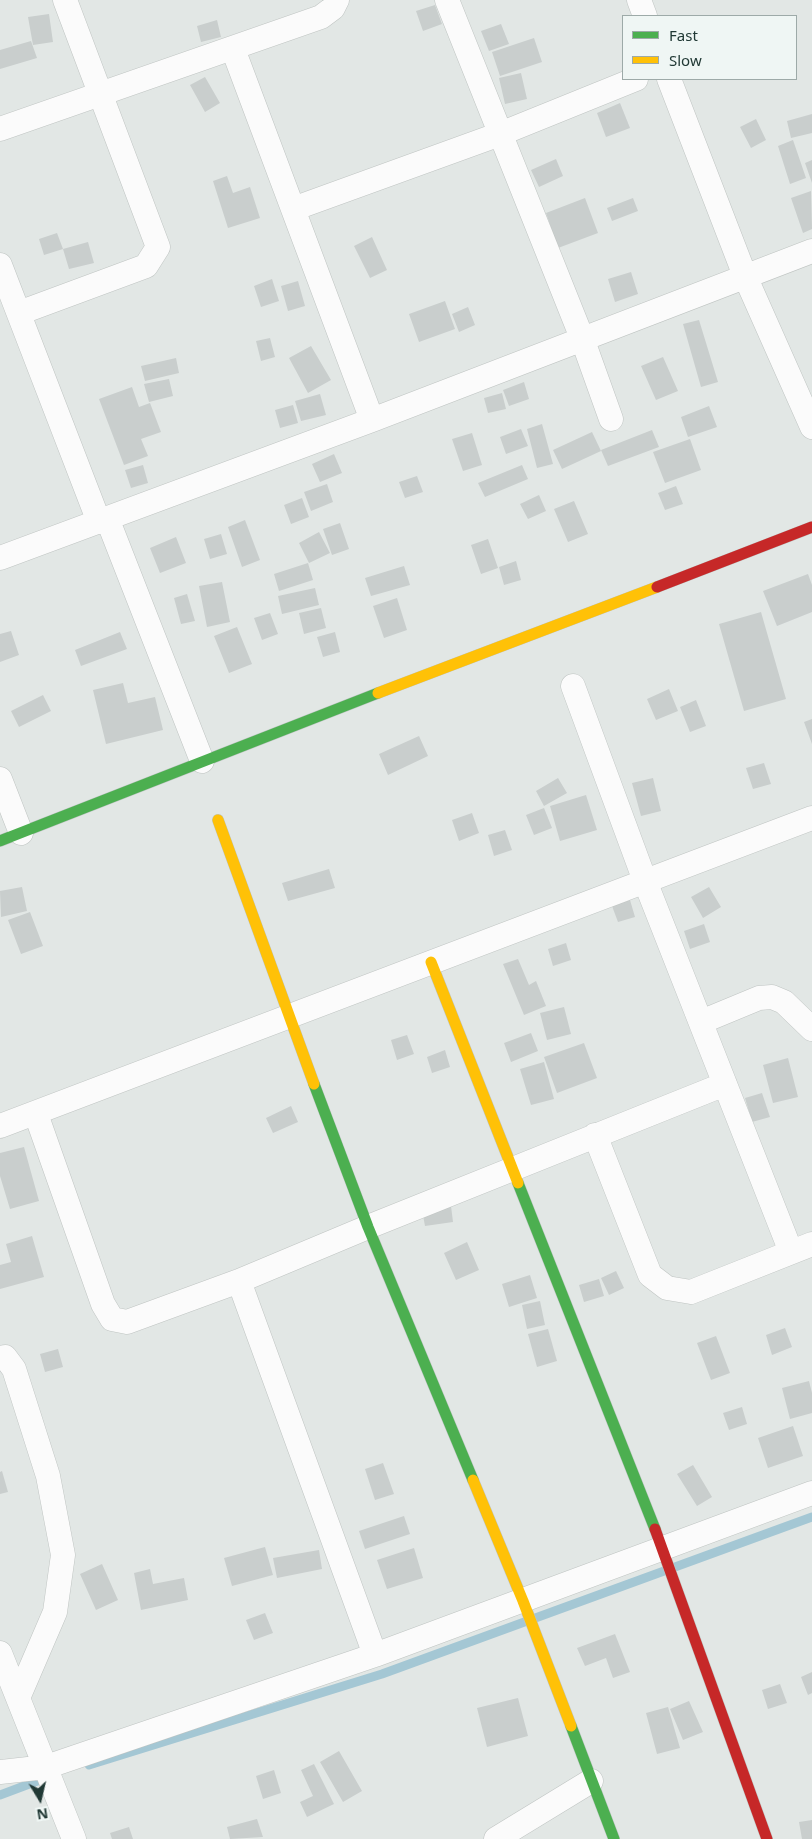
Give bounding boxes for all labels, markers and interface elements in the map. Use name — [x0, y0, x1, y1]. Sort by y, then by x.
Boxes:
legend — [622, 15, 797, 80]
text: Fast — [669, 25, 698, 45]
text: Slow — [669, 50, 702, 70]
north arrow — [15, 1774, 65, 1824]
text: N — [35, 1804, 50, 1825]

